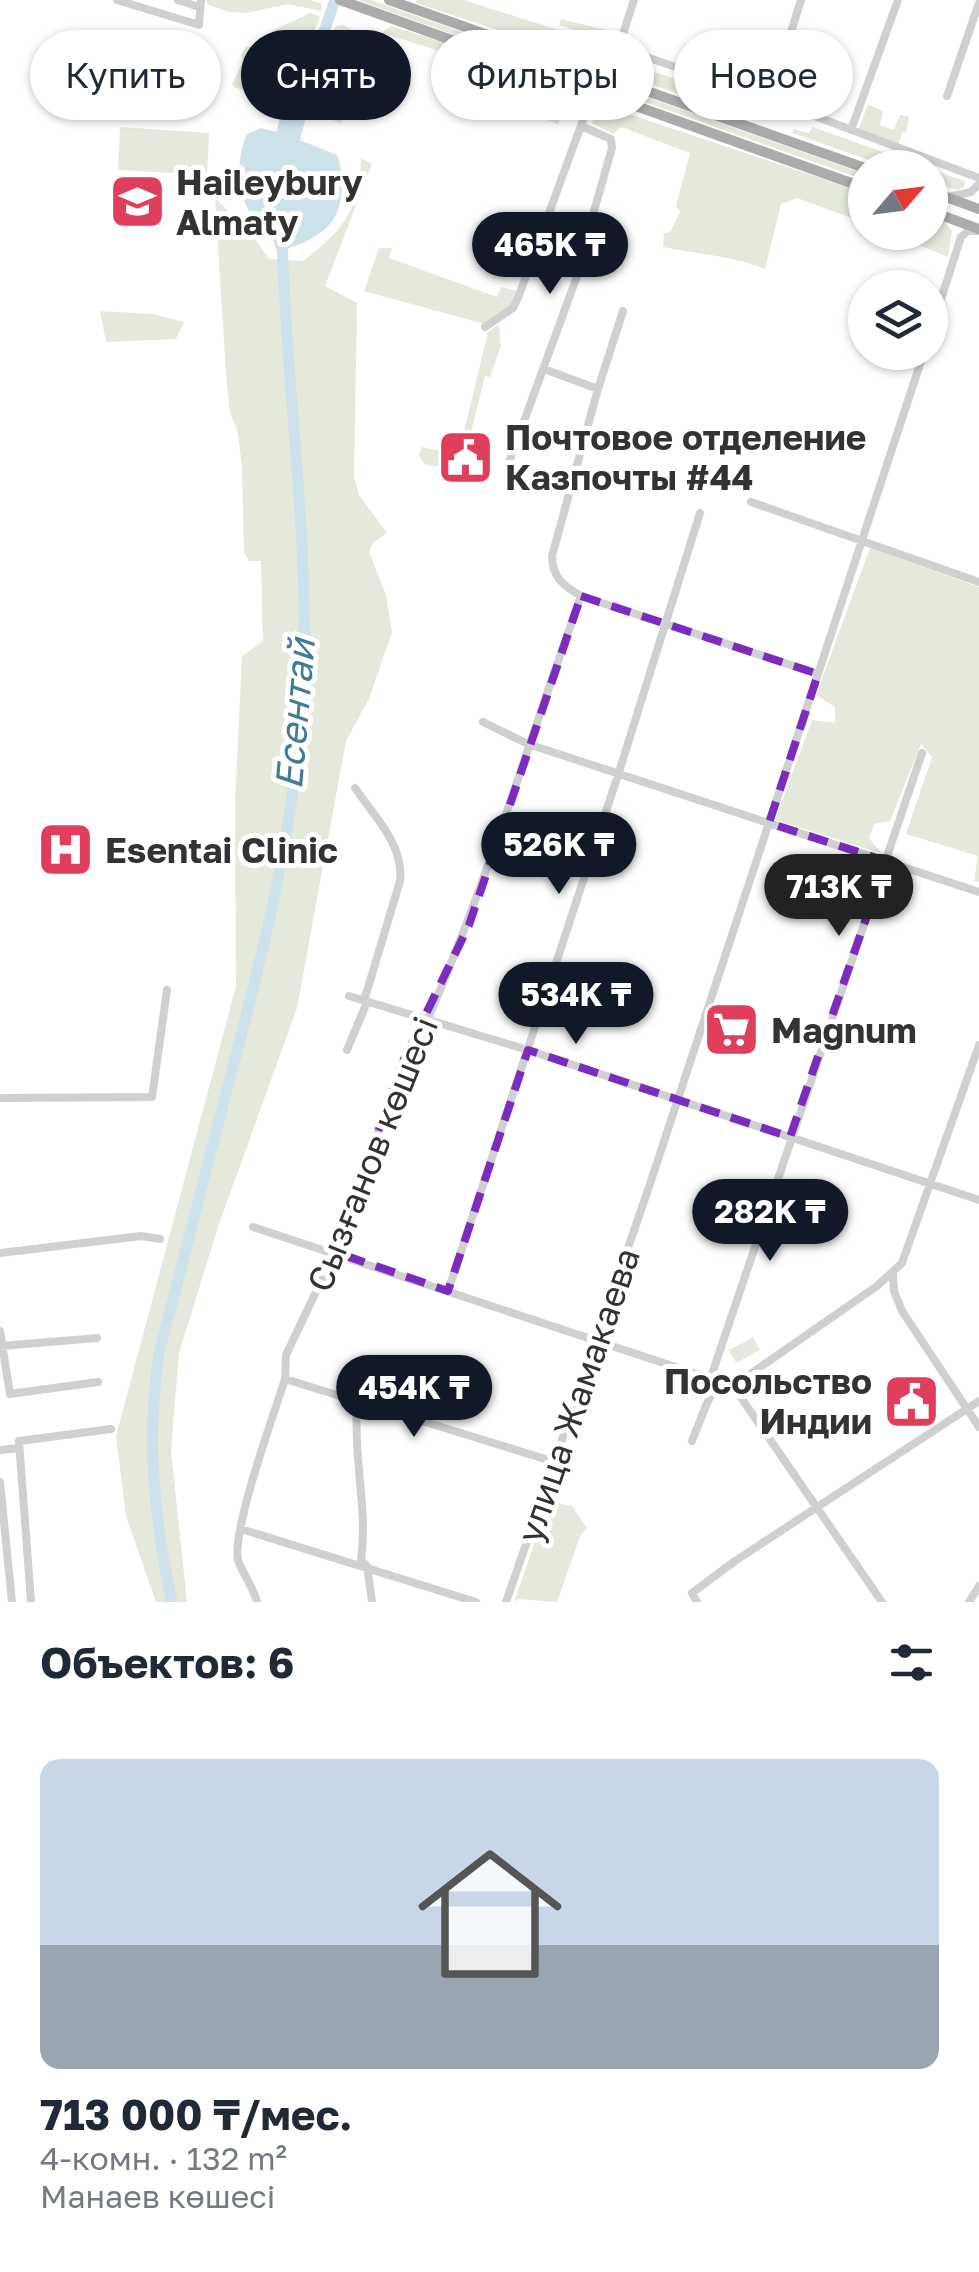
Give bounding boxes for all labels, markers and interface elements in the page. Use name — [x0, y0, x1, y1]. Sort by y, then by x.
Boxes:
chip: Купить — [30, 30, 221, 120]
chip: Снять — [241, 30, 411, 120]
chip: Фильтры — [431, 30, 654, 120]
chip: Новое — [674, 30, 853, 120]
north arrow — [848, 150, 948, 250]
map controls — [848, 150, 948, 370]
place label: Haileybury Almaty — [176, 161, 363, 243]
school or university icon: Haileybury Almaty — [107, 172, 167, 232]
pin: 465K ₸ — [469, 212, 631, 297]
text: 465K ₸ — [494, 225, 606, 263]
button: layers — [848, 270, 948, 370]
place label: Почтовое отделение Казпочты #44 — [505, 416, 866, 498]
public building icon: Почтовое отделение Казпочты #44 — [436, 427, 496, 487]
water label: Есентай — [265, 634, 323, 791]
pin: 526K ₸ — [478, 812, 640, 897]
hospital icon: Esentai Clinic — [36, 820, 96, 880]
text: 526K ₸ — [503, 825, 615, 863]
place label: Esentai Clinic — [105, 829, 338, 871]
pin: 713K ₸ — [758, 854, 920, 939]
text: 713K ₸ — [786, 867, 892, 905]
pin: 534K ₸ — [495, 962, 657, 1047]
text: 534K ₸ — [520, 975, 632, 1013]
supermarket icon: Magnum — [702, 1000, 762, 1060]
place label: Magnum — [771, 1009, 917, 1051]
street label: Сызғанов көшесі — [298, 1011, 446, 1297]
pin: 282K ₸ — [689, 1179, 851, 1264]
text: 282K ₸ — [714, 1192, 826, 1230]
street label: улица Жамакаева — [508, 1242, 648, 1548]
pin: 454K ₸ — [333, 1355, 495, 1440]
place label: Посольство Индии — [664, 1360, 872, 1442]
text: 454K ₸ — [358, 1368, 470, 1406]
public building icon: Посольство Индии — [881, 1371, 941, 1431]
icon: filters — [884, 1635, 939, 1690]
text: Объектов: 6 — [40, 1637, 295, 1687]
icon: home — [400, 1824, 580, 2004]
text: 713 000 ₸/мес. — [40, 2089, 352, 2139]
text: 4-комн. · 132 m² — [40, 2139, 287, 2177]
text: Манаев көшесі — [40, 2177, 275, 2215]

